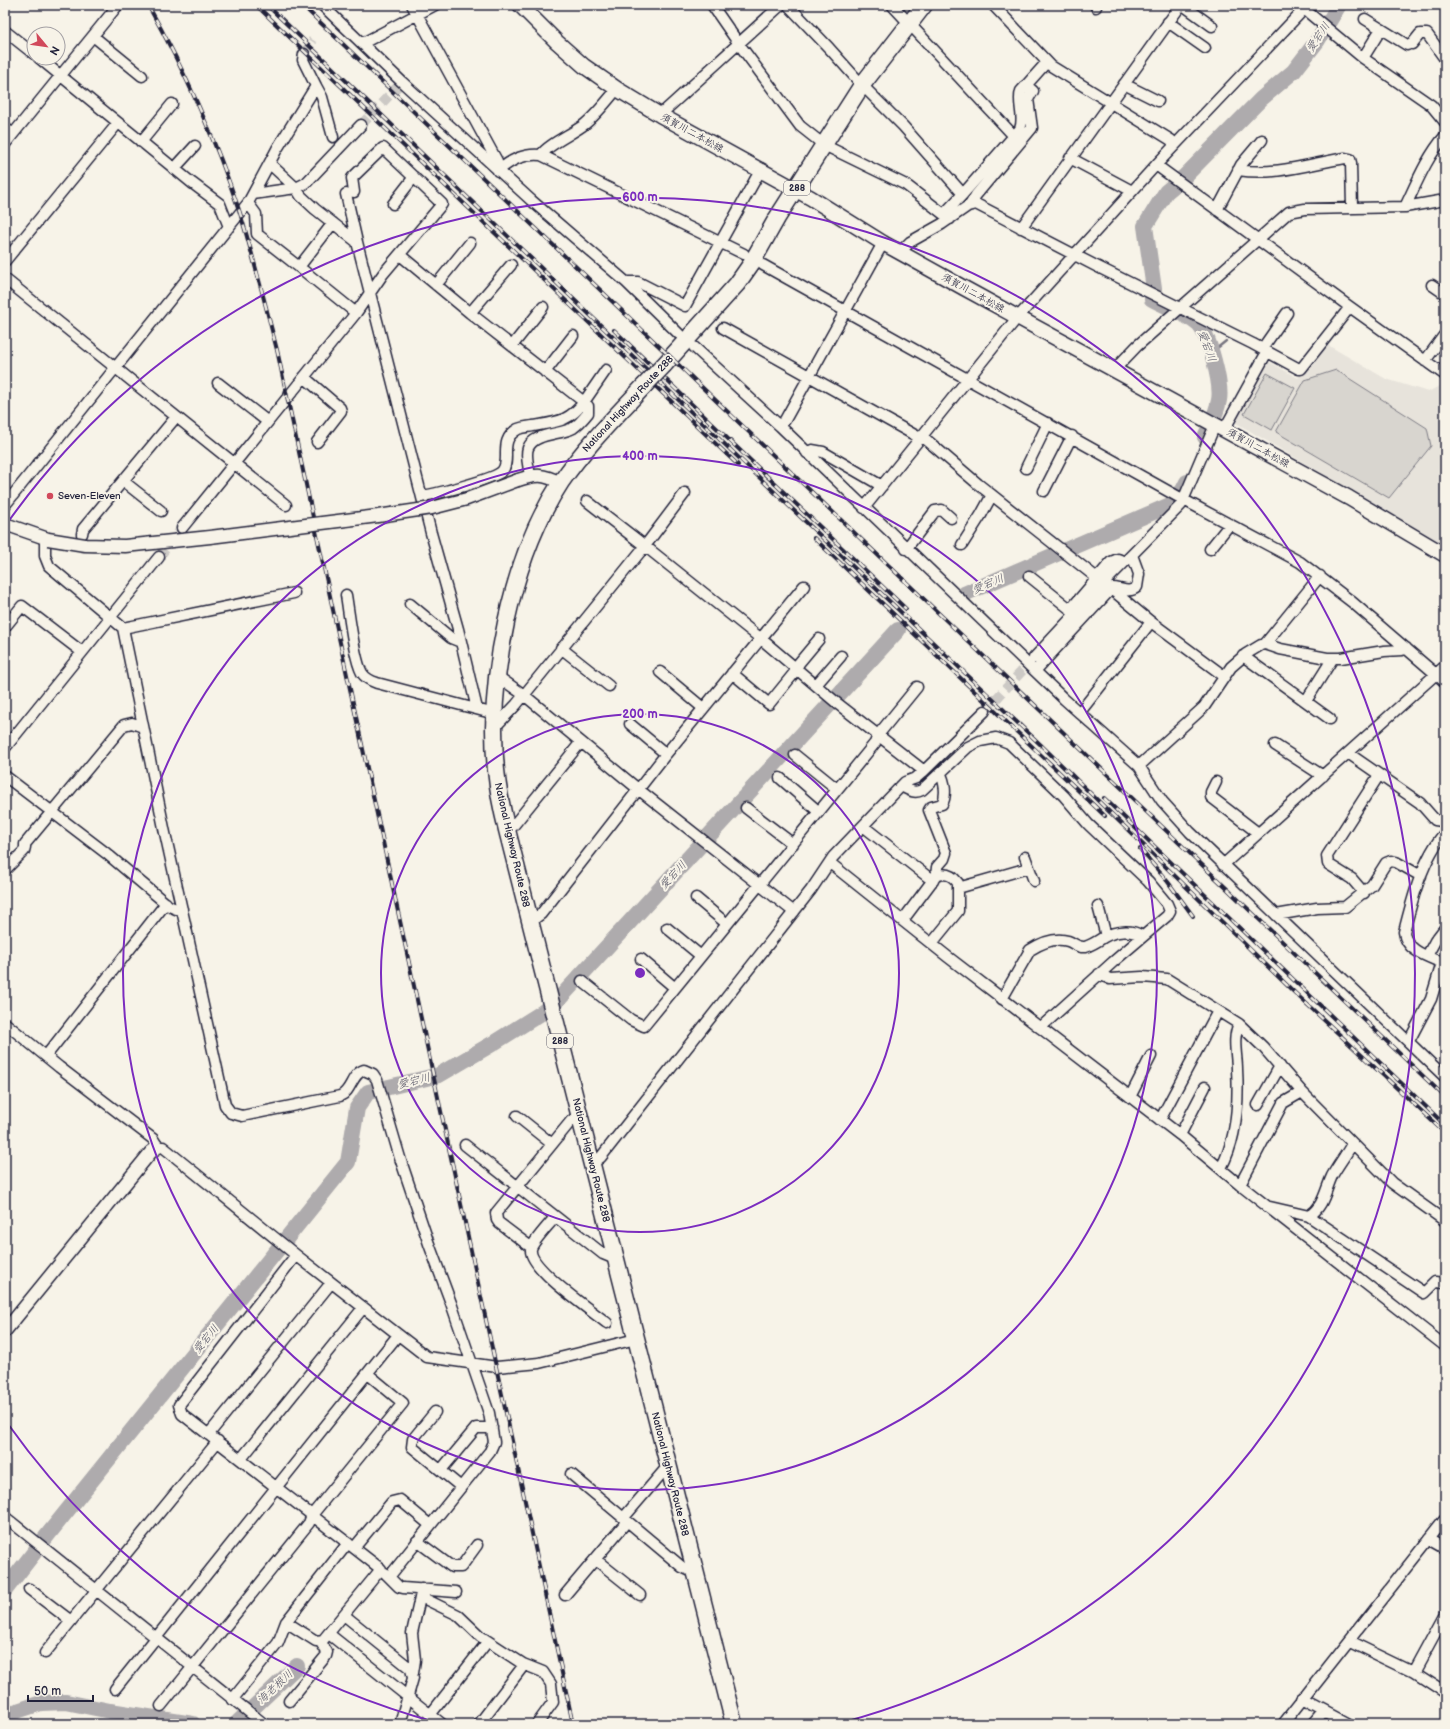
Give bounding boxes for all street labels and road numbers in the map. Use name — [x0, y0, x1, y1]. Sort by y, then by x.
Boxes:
street label: 須賀川二本松線 — [658, 111, 726, 155]
road number: 288 — [784, 181, 810, 195]
street label: 須賀川二本松線 — [939, 271, 1007, 315]
street label: National Highway Route 288 — [580, 353, 676, 455]
street label: 須賀川二本松線 — [1224, 426, 1292, 470]
street label: National Highway Route 288 — [492, 782, 532, 909]
road number: 288 — [547, 1034, 573, 1048]
street label: National Highway Route 288 — [570, 1097, 612, 1223]
street label: National Highway Route 288 — [649, 1411, 691, 1537]

